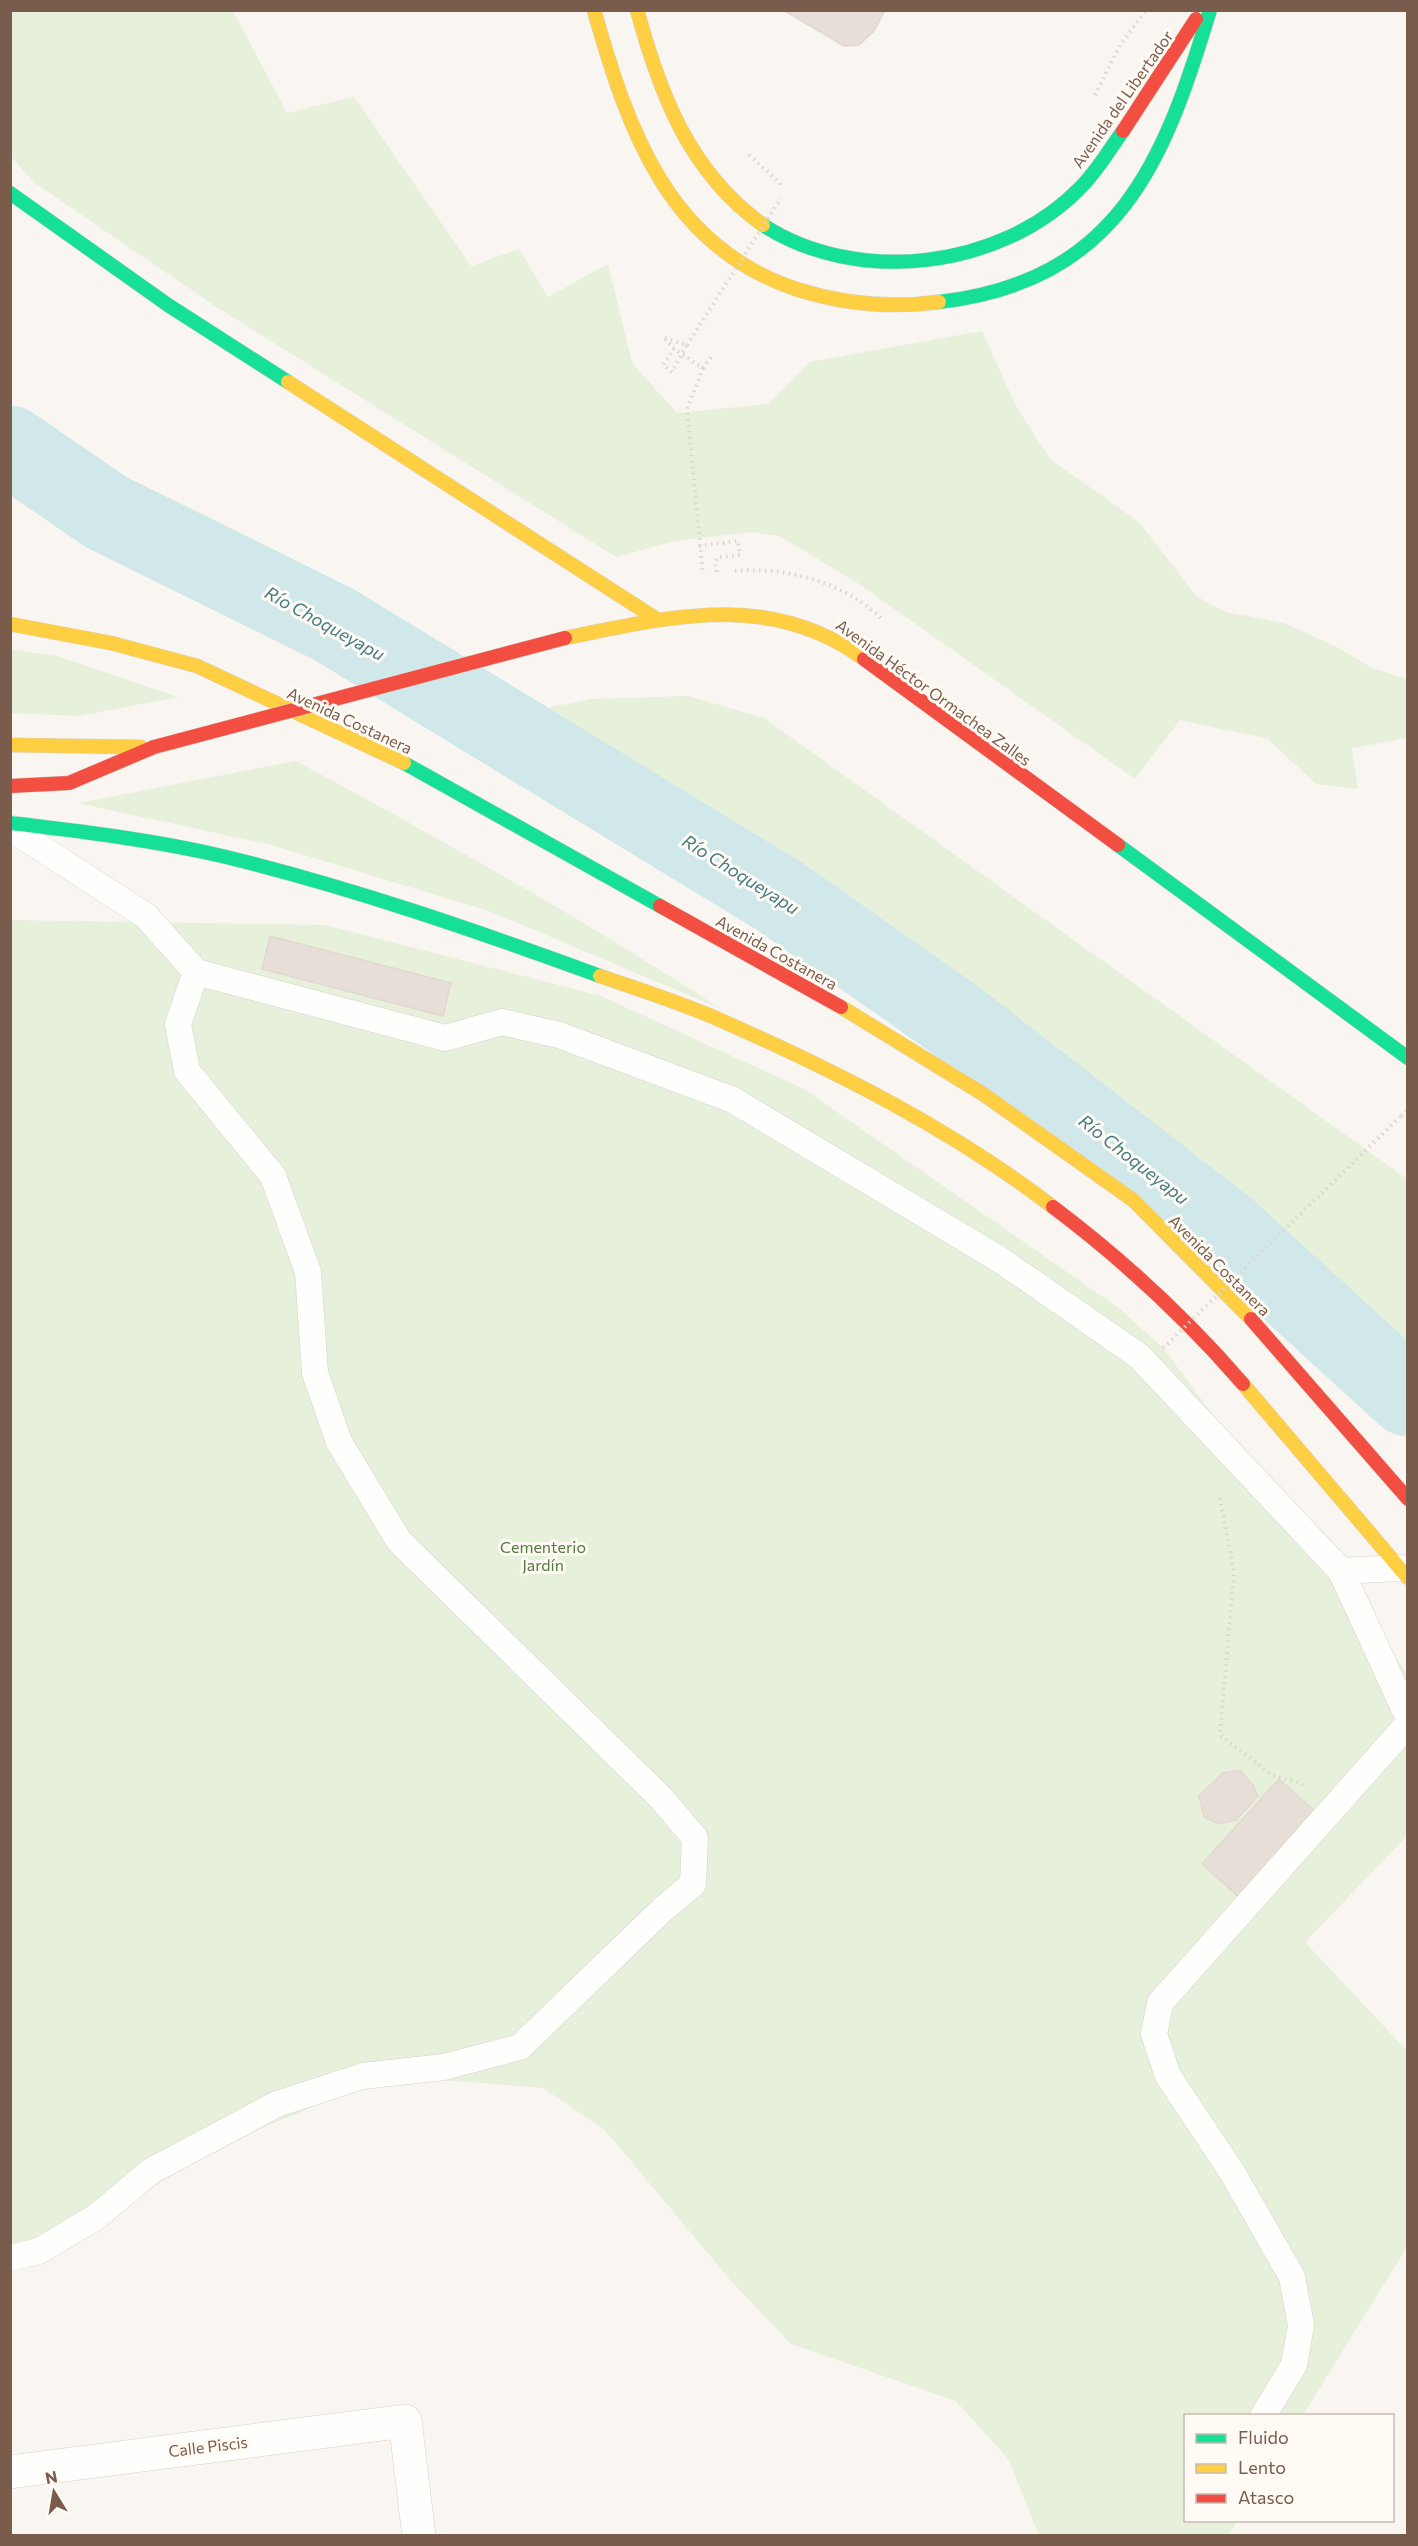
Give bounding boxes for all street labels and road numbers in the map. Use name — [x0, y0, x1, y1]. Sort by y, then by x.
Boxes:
street label: Avenida del Libertador — [1067, 26, 1177, 171]
street label: Avenida Héctor Ormachea Zalles — [833, 615, 1035, 769]
street label: Avenida Costanera — [285, 683, 415, 757]
street label: Avenida Costanera — [713, 911, 841, 993]
street label: Avenida Costanera — [1165, 1210, 1275, 1320]
street label: Calle Piscis — [167, 2432, 249, 2460]

